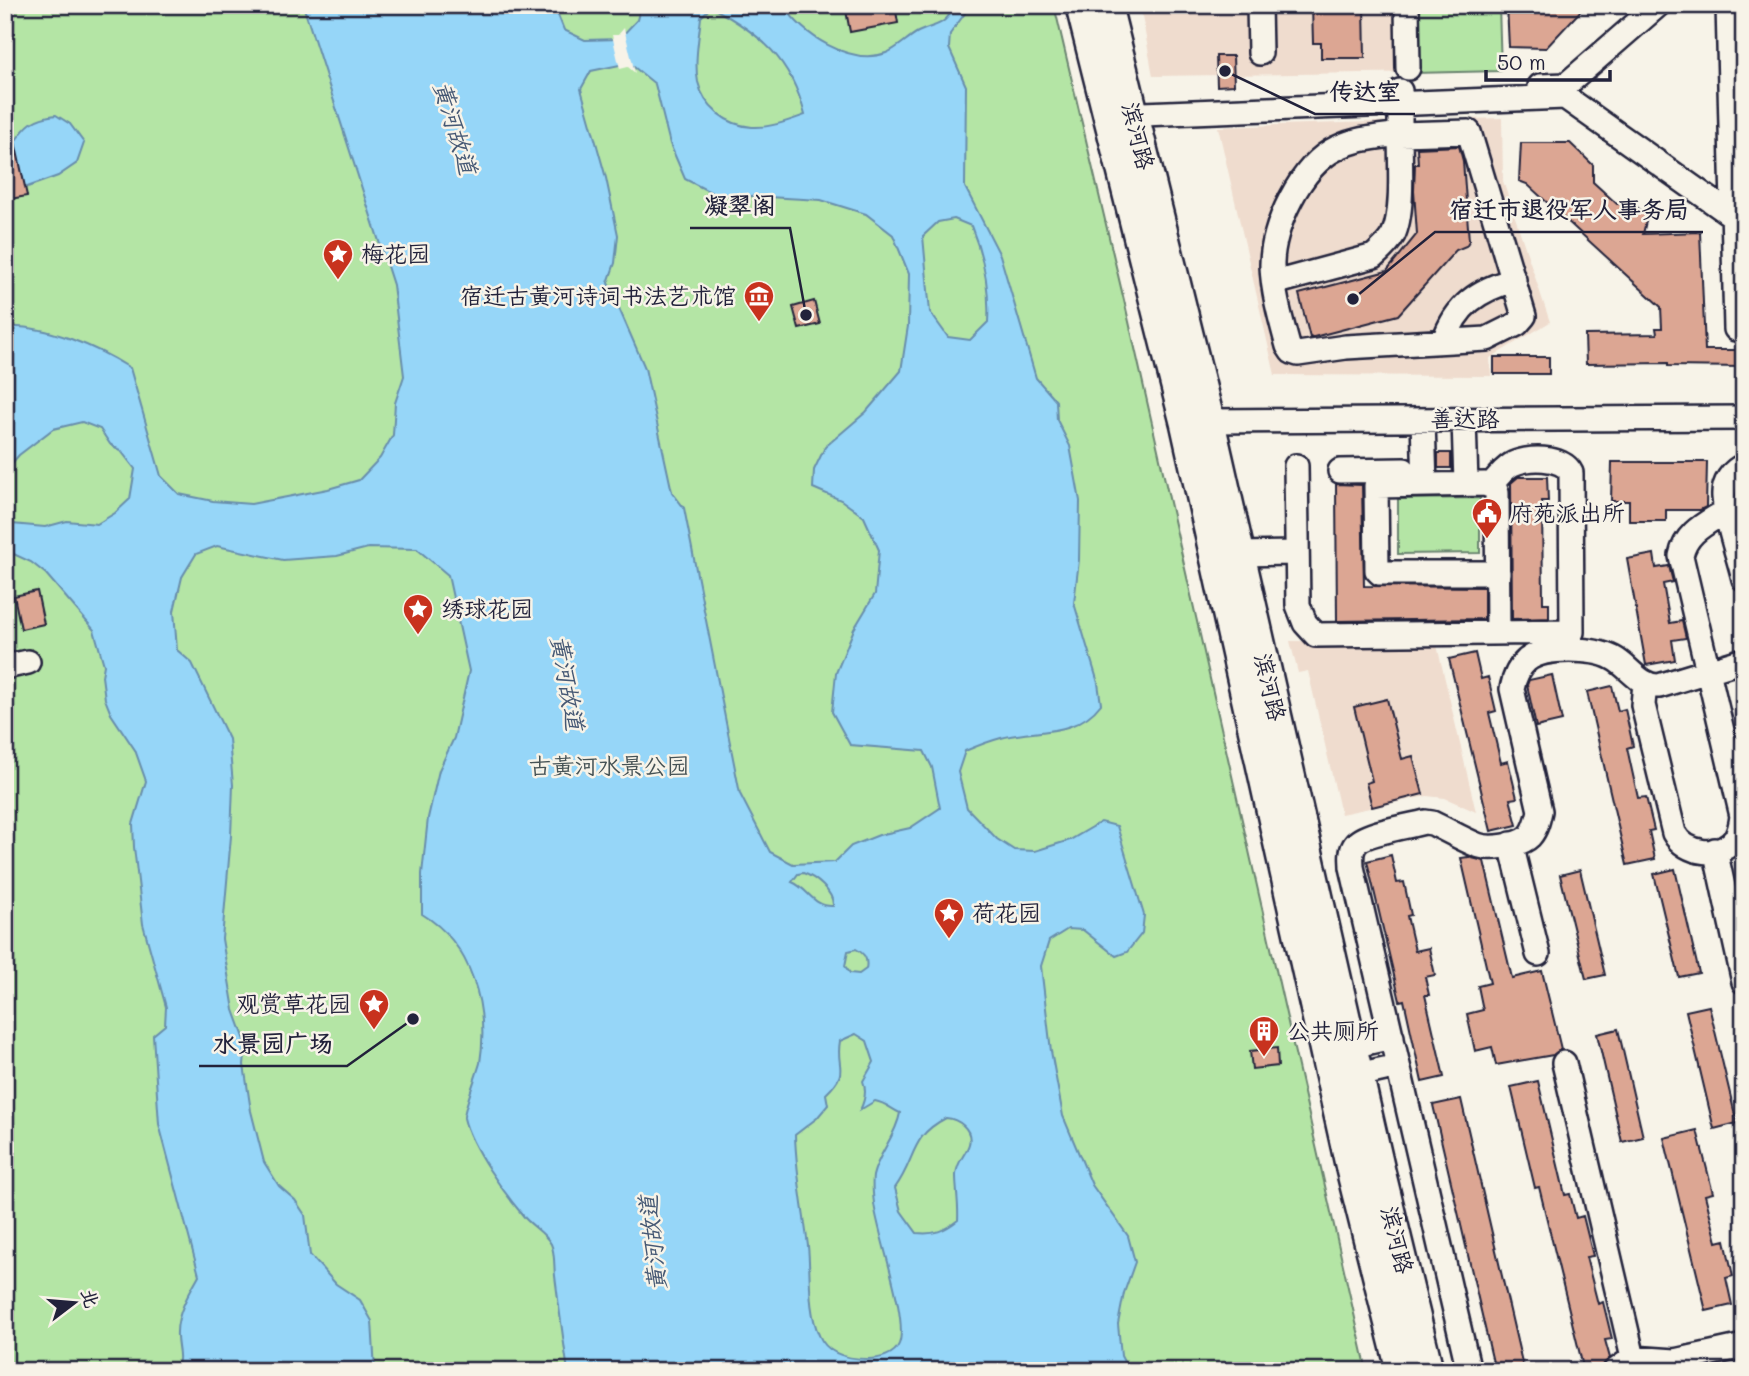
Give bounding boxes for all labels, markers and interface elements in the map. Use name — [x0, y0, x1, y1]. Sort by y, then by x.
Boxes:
scale bar — [1486, 38, 1611, 82]
text: 50 m — [1497, 48, 1546, 75]
callout: 传达室 — [1315, 69, 1415, 114]
text: 传达室 — [1329, 75, 1401, 106]
water label: 黄河故道 — [428, 77, 486, 180]
street label: 滨河路 — [1116, 99, 1162, 173]
callout: 凝翠阁 — [690, 183, 790, 228]
callout: 宿迁市退役军人事务局 — [1435, 187, 1703, 232]
text: 凝翠阁 — [704, 189, 776, 220]
text: 宿迁市退役军人事务局 — [1449, 193, 1689, 224]
place icon: 梅花园 — [321, 237, 355, 281]
place label: 梅花园 — [361, 238, 430, 268]
museum icon: 宿迁古黄河诗词书法艺术馆 — [742, 279, 776, 323]
place label: 宿迁古黄河诗词书法艺术馆 — [460, 280, 736, 310]
street label: 善达路 — [1431, 403, 1500, 433]
public building icon: 府苑派出所 — [1470, 496, 1504, 540]
place label: 府苑派出所 — [1510, 497, 1625, 527]
place icon: 绣球花园 — [401, 592, 435, 636]
place label: 绣球花园 — [441, 593, 533, 623]
water label: 黄河故道 — [545, 633, 592, 735]
street label: 滨河路 — [1249, 650, 1293, 724]
park label: 古黄河水景公园 — [529, 750, 690, 780]
place icon: 荷花园 — [932, 896, 966, 940]
place label: 荷花园 — [972, 897, 1041, 927]
place icon: 观赏草花园 — [357, 987, 391, 1031]
place label: 观赏草花园 — [236, 988, 351, 1018]
building icon: 公共厕所 — [1247, 1014, 1281, 1058]
place label: 公共厕所 — [1287, 1015, 1379, 1045]
callout: 水景园广场 — [199, 1021, 347, 1066]
text: 水景园广场 — [213, 1027, 333, 1058]
water label: 黄河故道 — [631, 1192, 672, 1293]
street label: 滨河路 — [1375, 1203, 1421, 1277]
north arrow — [38, 1268, 108, 1338]
text: 北 — [76, 1286, 105, 1311]

